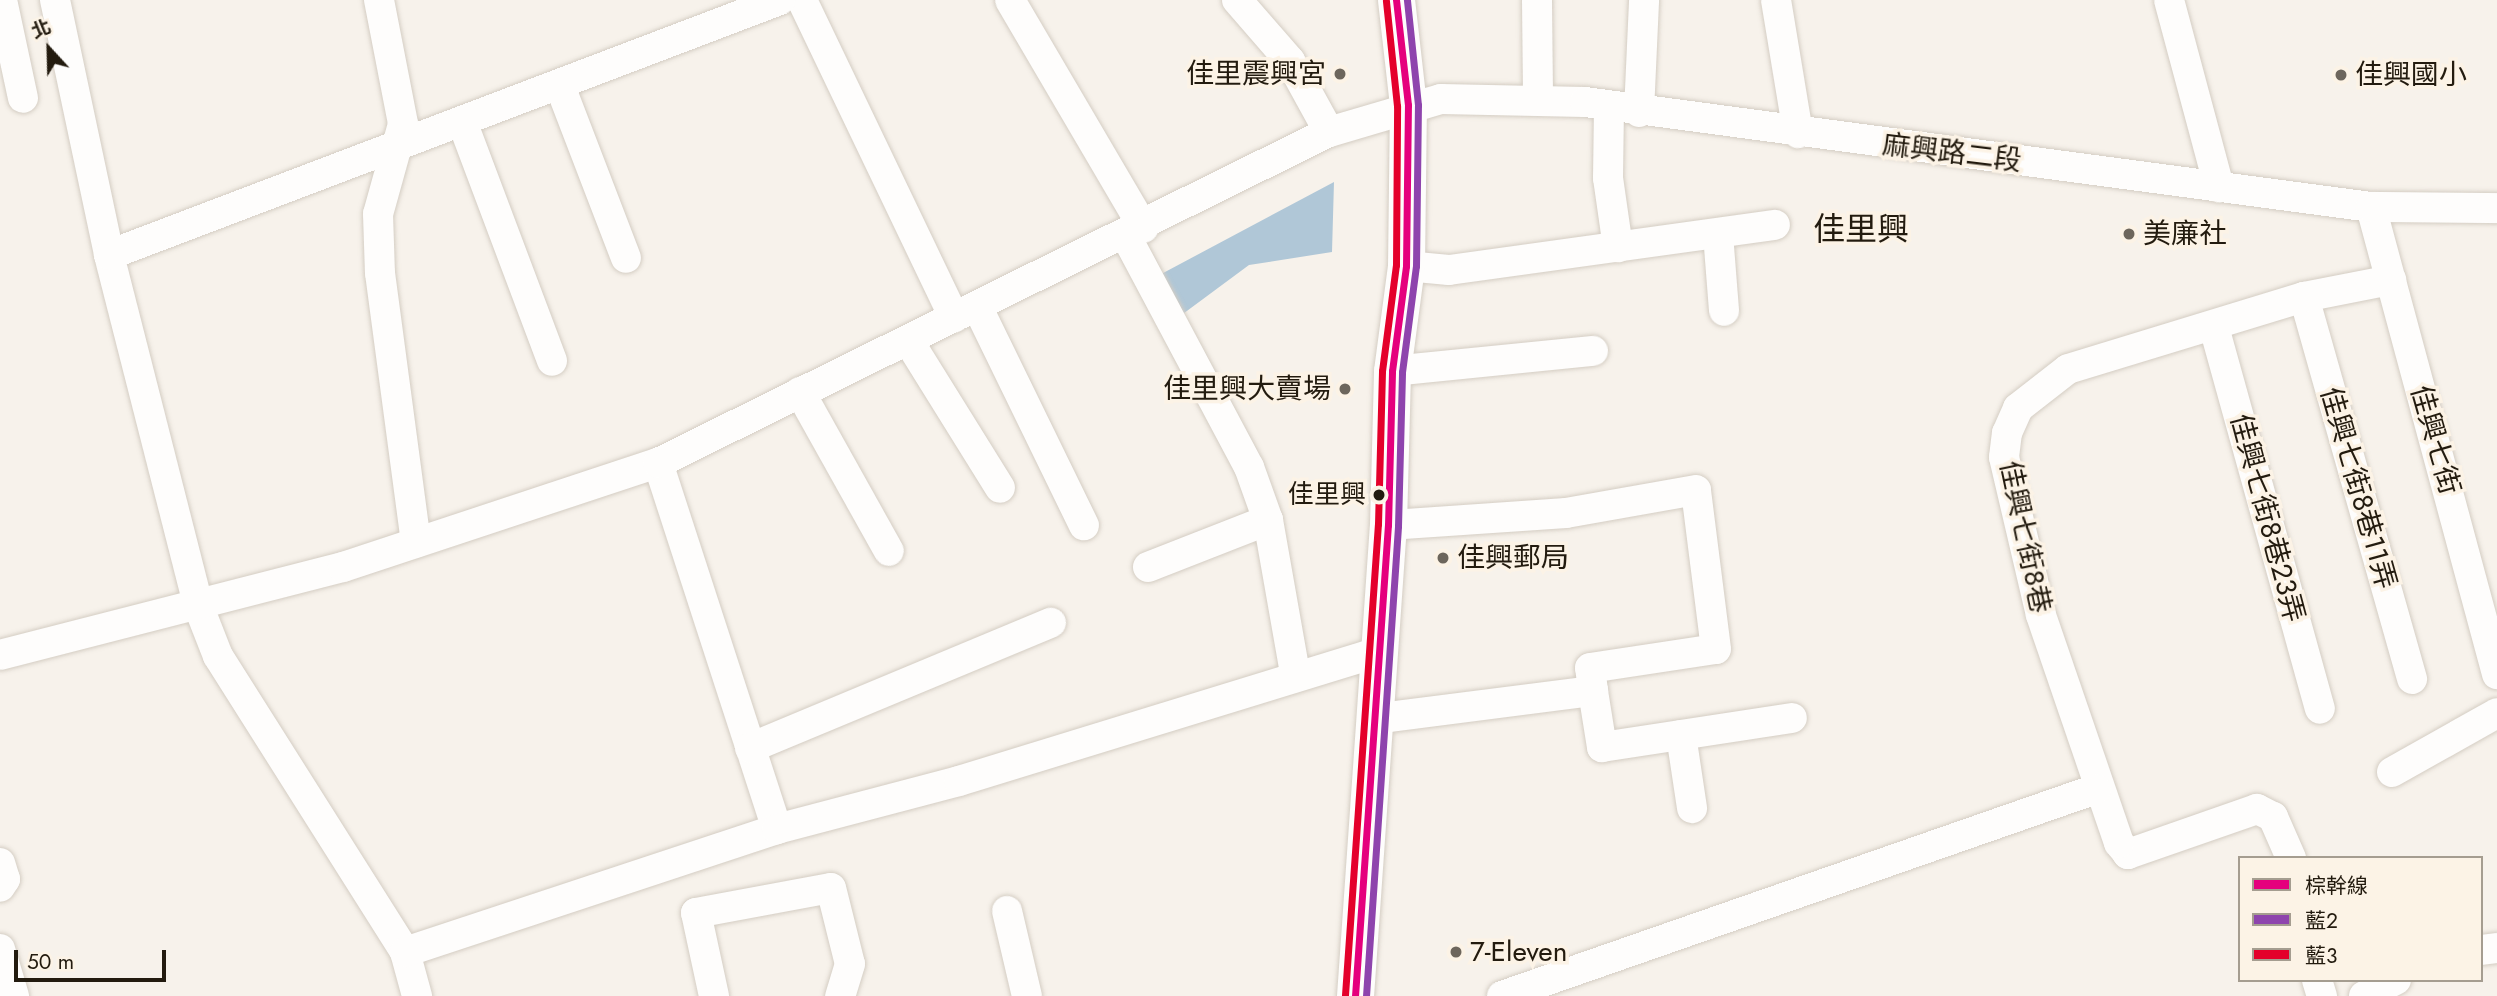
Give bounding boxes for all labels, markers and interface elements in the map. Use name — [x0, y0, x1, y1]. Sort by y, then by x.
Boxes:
text: 北 — [27, 13, 55, 45]
north arrow — [14, 14, 84, 84]
place label: 佳里震興宮 — [1186, 57, 1326, 91]
place label: 佳興國小 — [2355, 58, 2467, 92]
marker: 佳里震興宮 — [1332, 66, 1348, 82]
marker: 佳興國小 — [2333, 67, 2349, 83]
street label: 麻興路二段 — [1880, 128, 2024, 178]
district label: 佳里興 — [1813, 210, 1909, 248]
place label: 美廉社 — [2143, 217, 2227, 251]
marker: 美廉社 — [2121, 226, 2137, 242]
place label: 佳里興大賣場 — [1163, 372, 1331, 406]
marker: 佳里興大賣場 — [1337, 381, 1353, 397]
street label: 佳興七街 — [2403, 382, 2467, 498]
street label: 佳興七街8巷11弄 — [2313, 383, 2403, 593]
street label: 佳興七街8巷23弄 — [2223, 410, 2311, 626]
street label: 佳興七街8巷 — [1992, 458, 2058, 616]
place label: 佳里興 — [1288, 479, 1366, 511]
marker: 佳里興 — [1372, 488, 1386, 502]
place label: 佳興郵局 — [1457, 541, 1569, 575]
marker: 佳興郵局 — [1435, 550, 1451, 566]
legend — [2238, 856, 2483, 982]
text: 棕幹線 — [2305, 871, 2368, 901]
text: 藍2 — [2305, 906, 2338, 936]
place label: 7-Eleven — [1470, 935, 1567, 969]
scale bar — [18, 936, 170, 980]
text: 藍3 — [2305, 941, 2337, 971]
marker: 7-Eleven — [1448, 944, 1464, 960]
text: 50 m — [27, 947, 74, 977]

